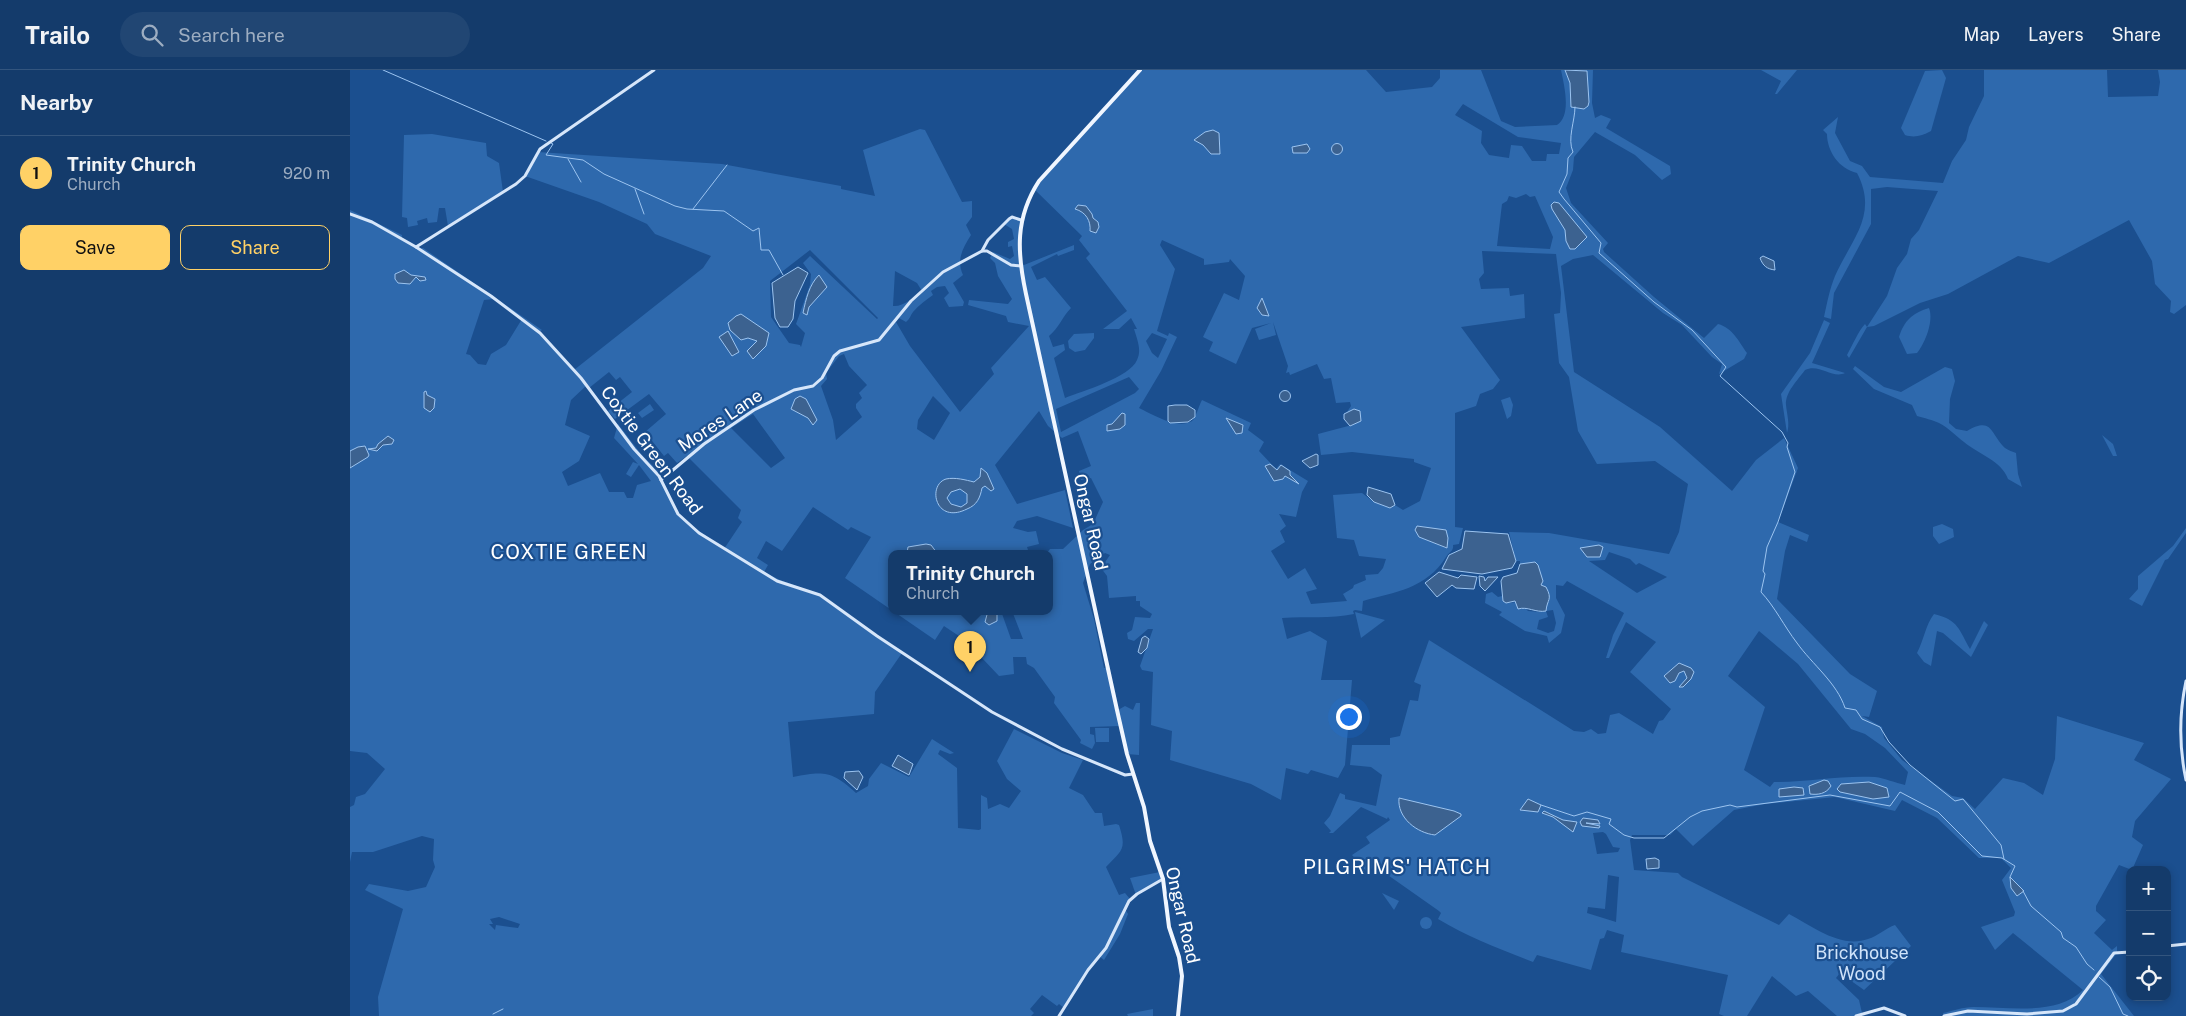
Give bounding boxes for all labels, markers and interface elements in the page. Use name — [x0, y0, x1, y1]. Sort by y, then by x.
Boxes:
search box — [120, 12, 470, 57]
text: Trailo — [25, 21, 90, 49]
icon: search — [138, 21, 166, 49]
text: Search here — [178, 24, 285, 46]
text: Map — [1964, 24, 2000, 45]
text: Layers — [2028, 24, 2084, 45]
text: Share — [2112, 24, 2161, 45]
text: Nearby — [20, 90, 93, 115]
text: Trinity Church — [67, 153, 196, 175]
text: 1 — [33, 164, 39, 183]
text: 920 m — [283, 164, 330, 183]
text: Church — [67, 175, 121, 194]
button: Save — [20, 225, 170, 270]
button: Share — [180, 225, 330, 270]
street label: Coxtie Green Road — [597, 382, 707, 518]
street label: Mores Lane — [674, 384, 766, 456]
street label: Ongar Road — [1070, 472, 1112, 572]
district label: COXTIE GREEN — [490, 540, 648, 564]
popup — [888, 550, 1053, 615]
text: Trinity Church — [906, 562, 1035, 584]
text: Church — [906, 584, 960, 603]
pin: 1 — [954, 631, 986, 672]
your location — [1336, 704, 1362, 730]
district label: PILGRIMS' HATCH — [1303, 855, 1491, 879]
street label: Ongar Road — [1162, 865, 1204, 965]
map controls — [2126, 866, 2171, 1001]
button: + — [2126, 866, 2171, 911]
button: − — [2126, 911, 2171, 956]
park label: Brickhouse Wood — [1815, 942, 1909, 984]
button: locate — [2126, 956, 2171, 1001]

